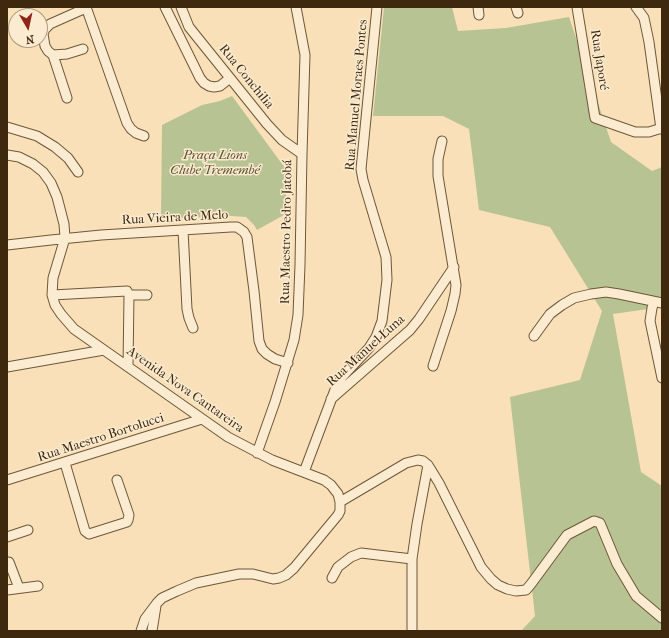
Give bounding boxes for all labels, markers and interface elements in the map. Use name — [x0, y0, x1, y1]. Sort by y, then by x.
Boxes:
north arrow — [8, 8, 48, 48]
street label: Rua Manuel Moraes Pontes — [343, 19, 371, 171]
street label: Rua Japoré — [586, 28, 612, 92]
text: N — [25, 32, 35, 46]
street label: Rua Conchilia — [215, 42, 277, 112]
park label: Praça Lions Clube Tremembé — [170, 148, 260, 179]
street label: Rua Maestro Pedro Jatobá — [278, 160, 296, 304]
street label: Rua Vieira de Melo — [121, 207, 229, 229]
street label: Rua Manuel Luna — [324, 312, 408, 390]
street label: Avenida Nova Cantareira — [123, 344, 247, 436]
street label: Rua Maestro Bortolucci — [36, 410, 166, 466]

